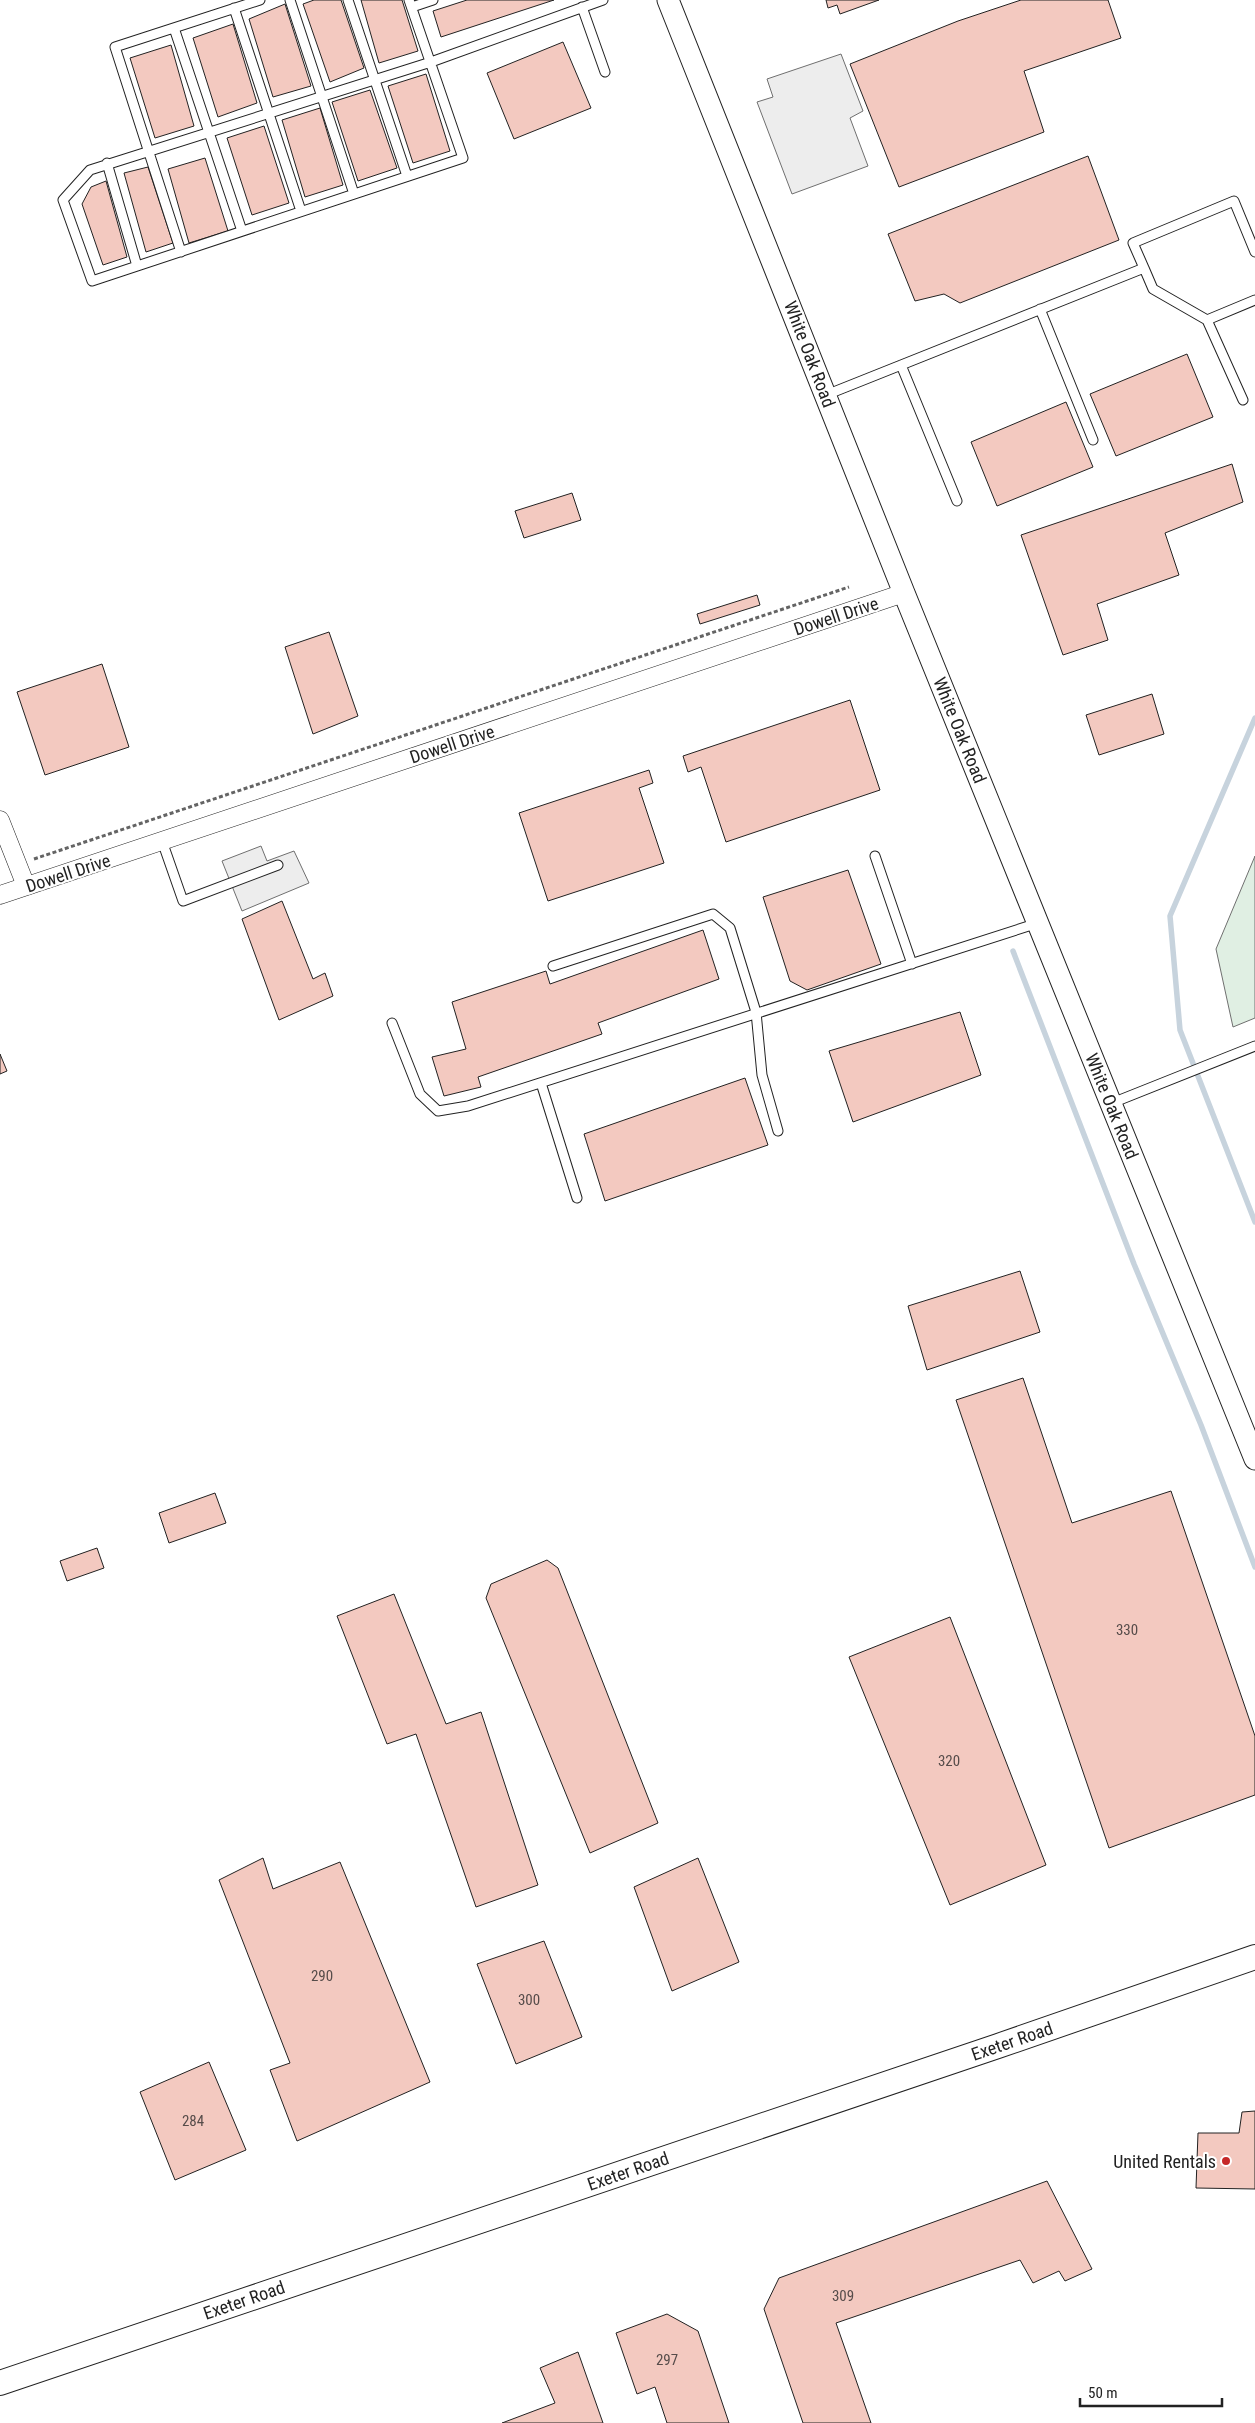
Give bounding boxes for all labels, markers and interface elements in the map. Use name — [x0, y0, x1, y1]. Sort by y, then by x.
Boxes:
street label: White Oak Road — [780, 298, 840, 410]
street label: Dowell Drive — [791, 592, 881, 640]
street label: White Oak Road — [929, 674, 991, 786]
street label: Dowell Drive — [407, 720, 497, 768]
street label: Dowell Drive — [23, 849, 113, 897]
street label: White Oak Road — [1081, 1050, 1143, 1162]
house number: 330 — [1116, 1621, 1138, 1639]
house number: 320 — [938, 1752, 960, 1770]
house number: 290 — [311, 1967, 333, 1985]
house number: 300 — [518, 1991, 540, 2009]
street label: Exeter Road — [969, 2017, 1055, 2065]
house number: 284 — [182, 2112, 204, 2130]
street label: Exeter Road — [585, 2147, 671, 2195]
place label: United Rentals — [1113, 2151, 1216, 2172]
marker: United Rentals — [1220, 2155, 1232, 2167]
street label: Exeter Road — [201, 2276, 287, 2324]
house number: 309 — [832, 2287, 854, 2305]
house number: 297 — [656, 2351, 678, 2369]
scale bar — [1080, 2376, 1222, 2408]
text: 50 m — [1088, 2384, 1118, 2402]

